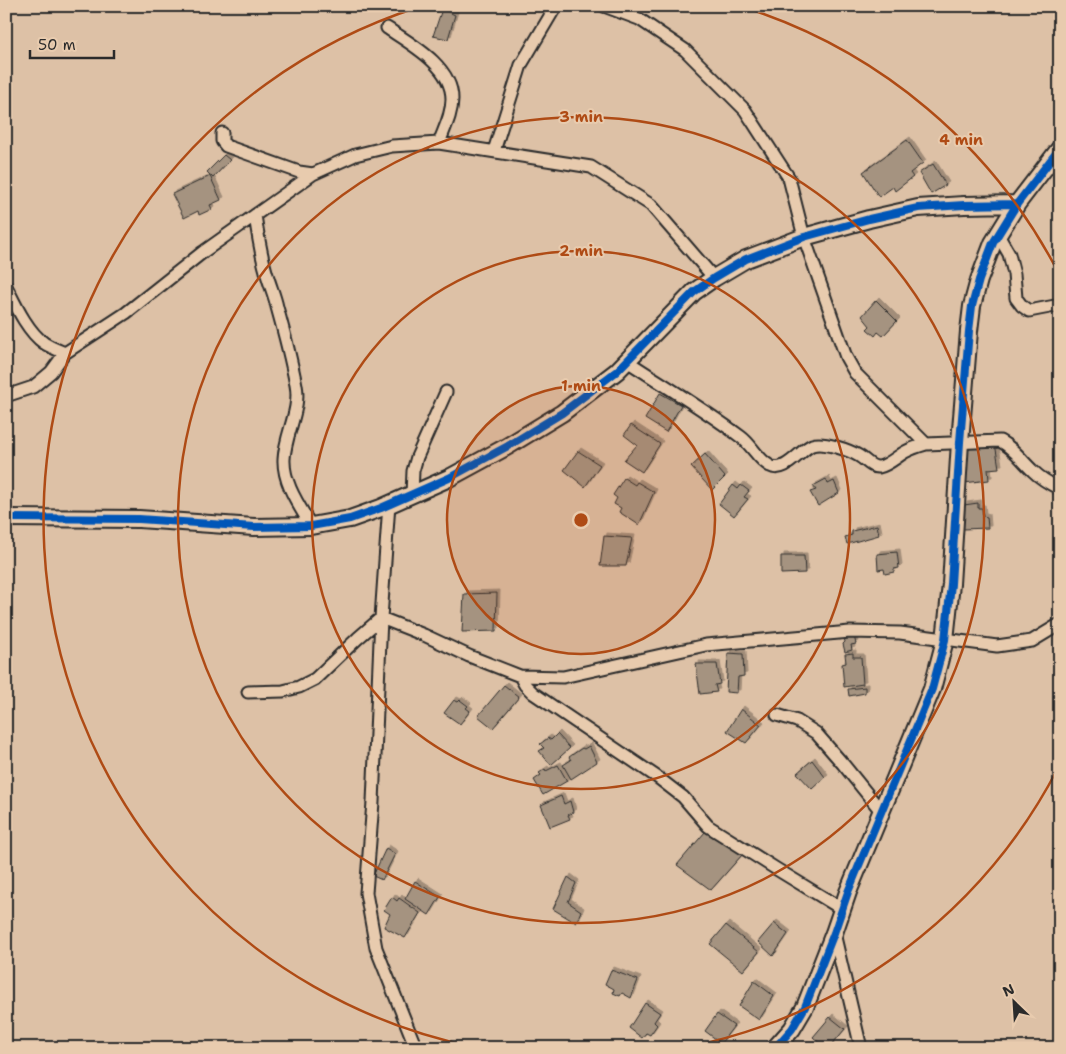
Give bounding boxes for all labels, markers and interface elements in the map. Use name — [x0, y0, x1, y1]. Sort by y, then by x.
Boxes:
scale bar — [30, 28, 114, 60]
text: 50 m — [38, 35, 76, 55]
text: 3 min — [559, 107, 603, 127]
text: 4 min — [939, 130, 983, 150]
text: 2 min — [559, 241, 603, 261]
text: 1 min — [561, 376, 601, 396]
centre of rings — [572, 511, 590, 529]
north arrow — [988, 976, 1038, 1026]
text: N — [1000, 980, 1017, 1001]

